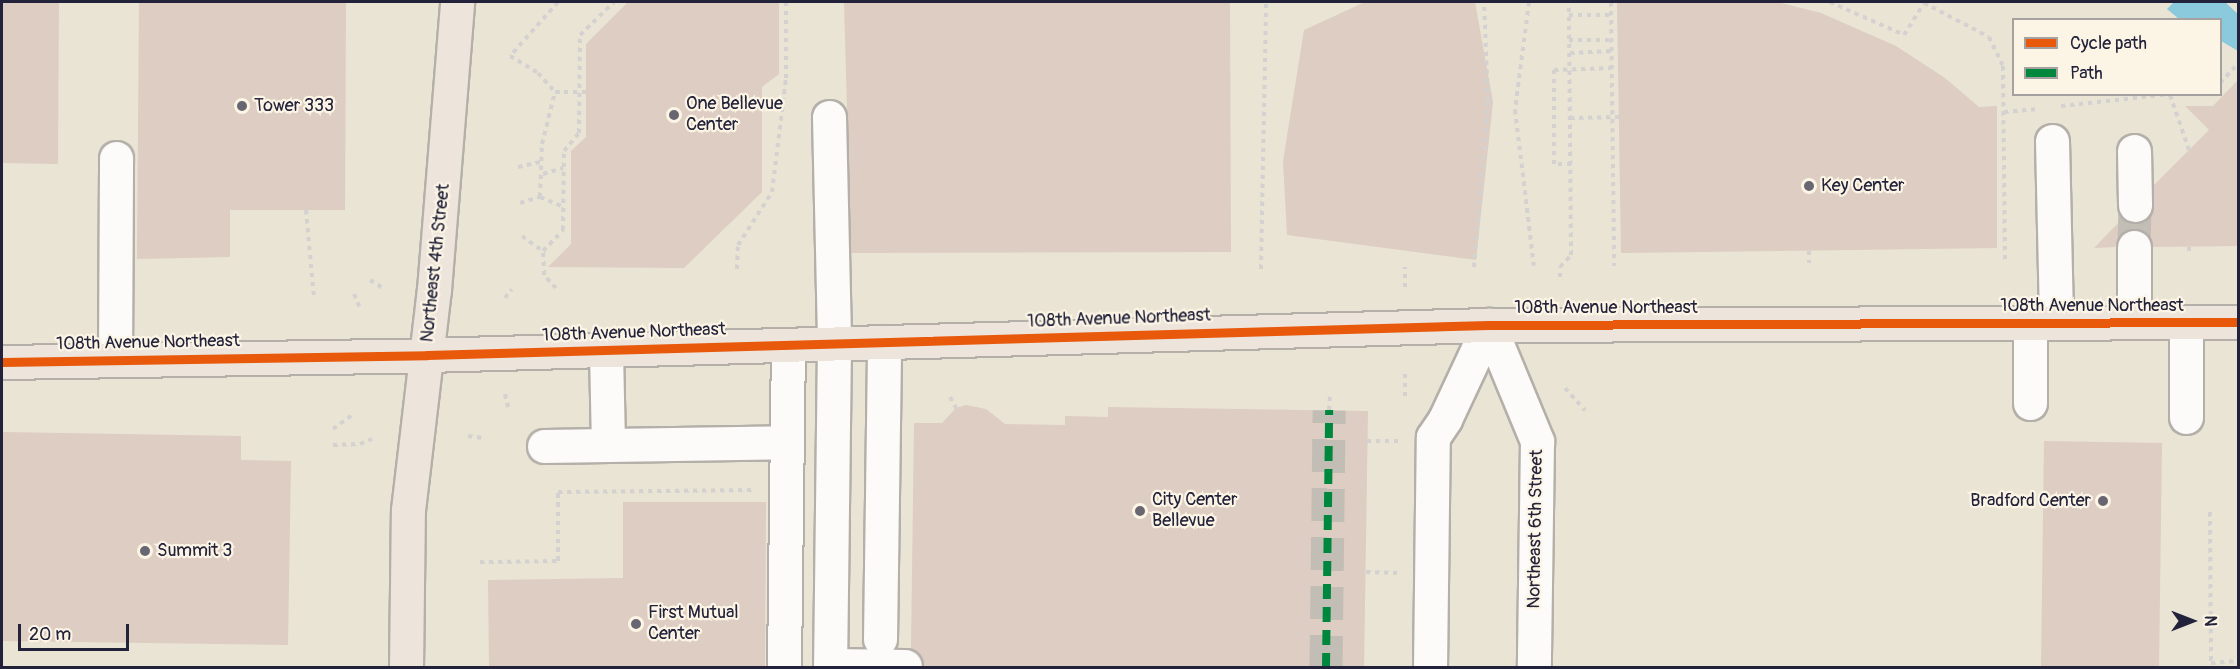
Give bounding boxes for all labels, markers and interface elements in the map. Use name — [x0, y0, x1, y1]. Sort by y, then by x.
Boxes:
legend — [2012, 18, 2222, 96]
text: Cycle path — [2070, 32, 2147, 55]
text: Path — [2070, 62, 2103, 85]
place label: One Bellevue Center — [686, 94, 783, 136]
place label: Tower 333 — [254, 95, 334, 117]
marker: Tower 333 — [235, 99, 249, 113]
marker: One Bellevue Center — [667, 108, 681, 122]
place label: Key Center — [1821, 175, 1905, 197]
marker: Key Center — [1802, 179, 1816, 193]
street label: Northeast 4th Street — [417, 183, 455, 343]
street label: 108th Avenue Northeast — [2000, 295, 2184, 317]
street label: 108th Avenue Northeast — [1514, 297, 1698, 319]
street label: 108th Avenue Northeast — [1027, 305, 1211, 333]
street label: 108th Avenue Northeast — [542, 319, 726, 347]
street label: 108th Avenue Northeast — [56, 331, 240, 355]
street label: Northeast 6th Street — [1524, 449, 1548, 609]
place label: City Center Bellevue — [1152, 490, 1237, 532]
place label: Bradford Center — [1970, 490, 2091, 512]
marker: Bradford Center — [2096, 494, 2110, 508]
marker: City Center Bellevue — [1133, 504, 1147, 518]
place label: Summit 3 — [157, 540, 232, 562]
marker: Summit 3 — [138, 544, 152, 558]
north arrow — [2162, 591, 2222, 651]
place label: First Mutual Center — [648, 603, 739, 646]
scale bar — [21, 612, 132, 650]
text: N — [2200, 616, 2220, 626]
marker: First Mutual Center — [629, 617, 643, 631]
text: 20 m — [29, 623, 71, 646]

